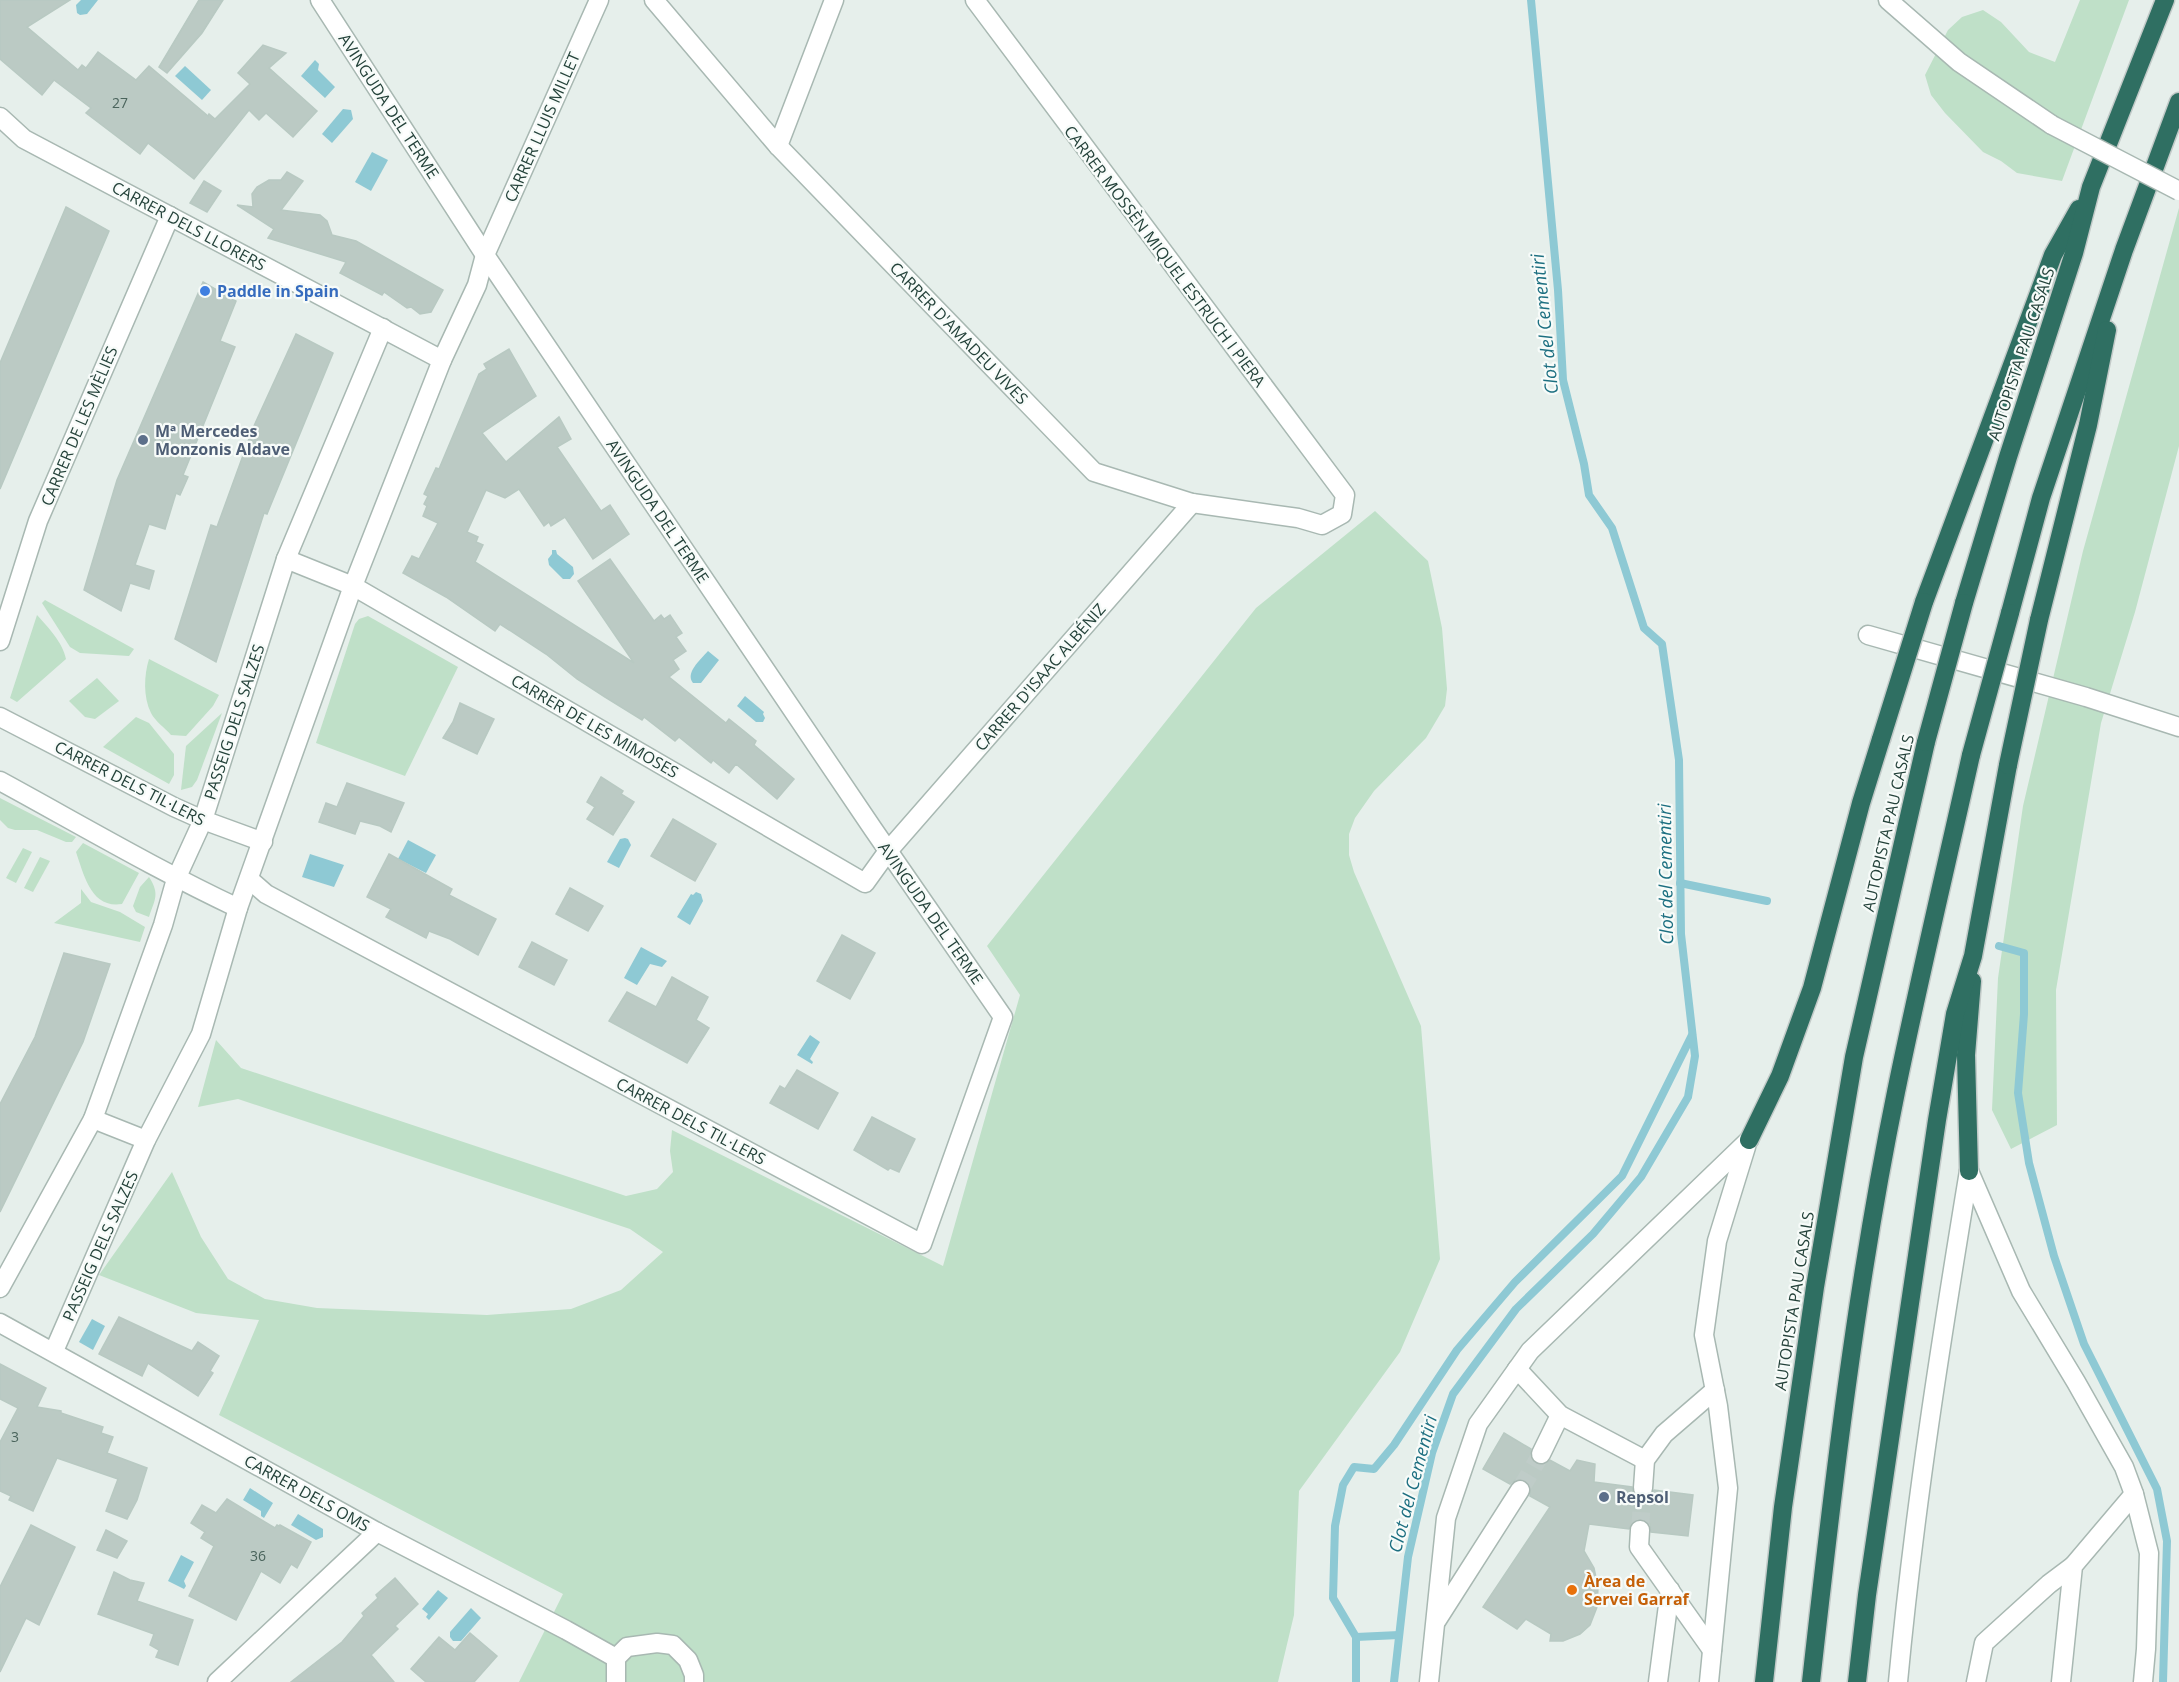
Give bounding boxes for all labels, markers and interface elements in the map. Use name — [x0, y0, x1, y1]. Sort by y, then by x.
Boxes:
street label: AVINGUDA DEL TERME — [334, 29, 444, 183]
street label: CARRER LLUIS MILLET — [499, 48, 585, 205]
house number: 27 — [112, 93, 128, 112]
street label: CARRER MOSSÈN MIQUEL ESTRUCH I PIERA — [1059, 121, 1271, 392]
street label: CARRER DELS LLORERS — [108, 176, 270, 276]
water label: Clot del Cementiri — [1525, 252, 1563, 396]
street label: CARRER D'AMADEU VIVES — [885, 257, 1033, 409]
street label: AUTOPISTA PAU CASALS — [1983, 264, 2059, 443]
place label: Paddle in Spain — [217, 280, 339, 302]
marker: Paddle in Spain — [198, 284, 212, 298]
street label: CARRER DE LES MÈLIES — [35, 343, 123, 509]
place label: Mª Mercedes Monzonis Aldave — [155, 420, 290, 460]
marker: Mª Mercedes Monzonis Aldave — [136, 433, 150, 447]
street label: AVINGUDA DEL TERME — [602, 435, 714, 587]
street label: CARRER D'ISAAC ALBÉNIZ — [970, 598, 1110, 756]
street label: PASSEIG DELS SALZES — [198, 641, 270, 803]
street label: CARRER DE LES MIMOSES — [507, 669, 683, 783]
street label: AUTOPISTA PAU CASALS — [1857, 732, 1919, 914]
street label: CARRER DELS TIL·LERS — [51, 735, 209, 831]
water label: Clot del Cementiri — [1652, 803, 1678, 945]
street label: AVINGUDA DEL TERME — [873, 837, 989, 989]
street label: CARRER DELS TIL·LERS — [612, 1072, 770, 1170]
street label: PASSEIG DELS SALZES — [57, 1167, 143, 1325]
street label: AUTOPISTA PAU CASALS — [1769, 1210, 1819, 1392]
water label: Clot del Cementiri — [1382, 1412, 1442, 1555]
house number: 3 — [11, 1427, 19, 1446]
street label: CARRER DELS OMS — [240, 1449, 374, 1537]
place label: Repsol — [1616, 1486, 1669, 1508]
marker: Repsol — [1597, 1490, 1611, 1504]
house number: 36 — [250, 1546, 266, 1565]
place label: Àrea de Servei Garraf — [1584, 1570, 1690, 1610]
marker: Àrea de Servei Garraf — [1565, 1583, 1579, 1597]

